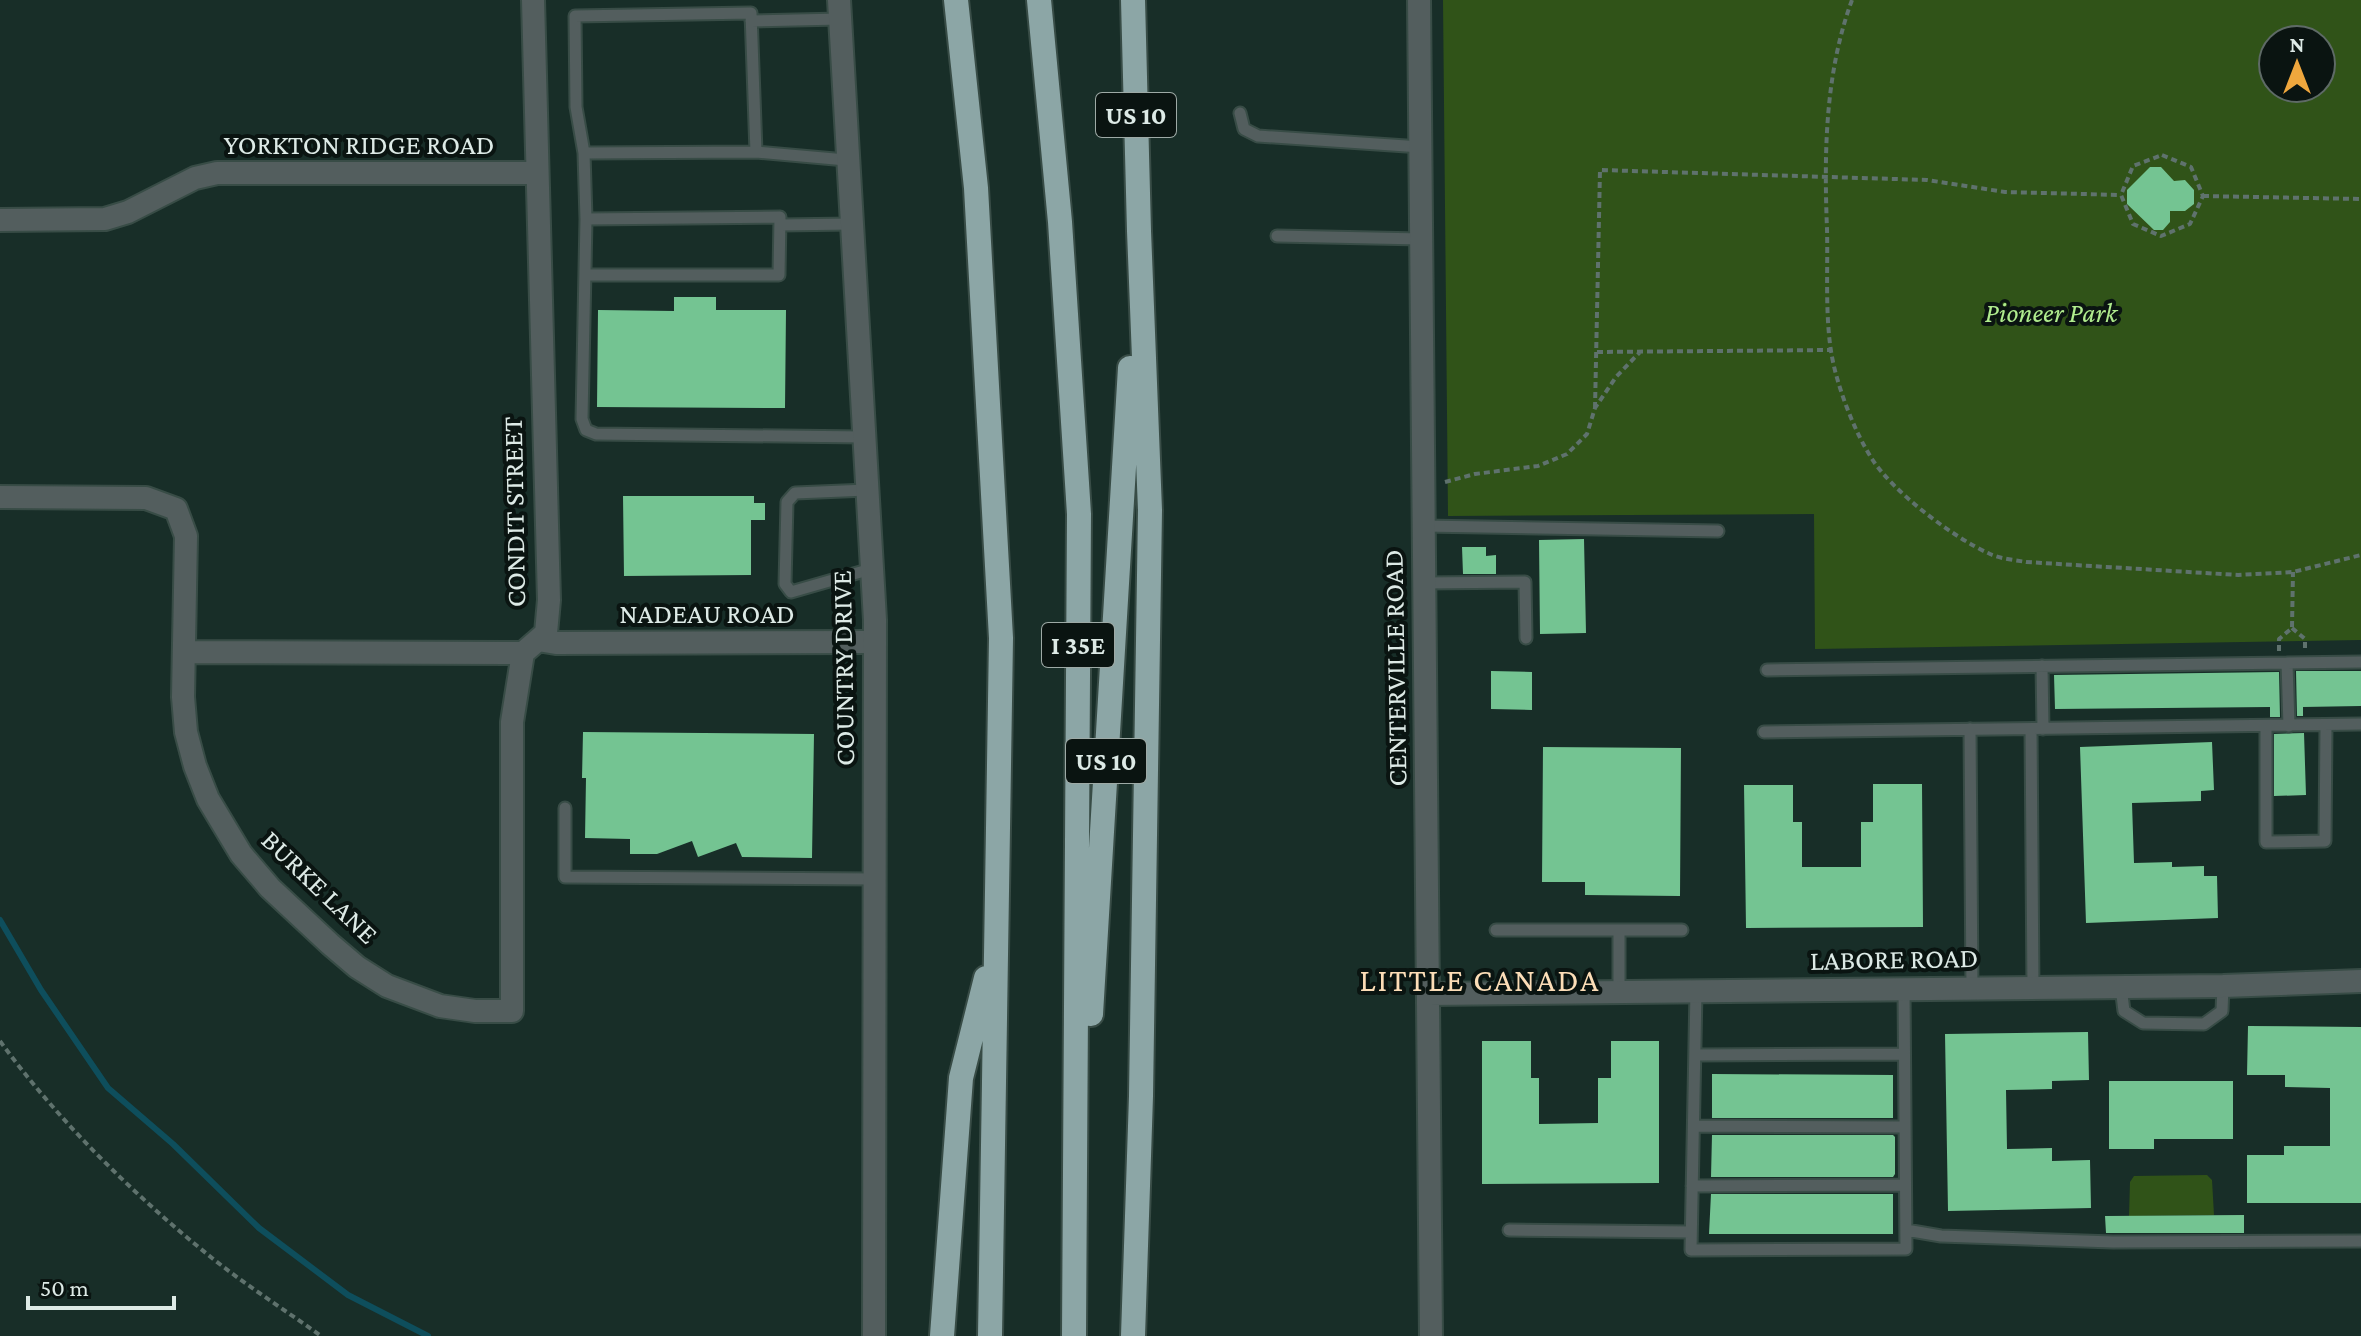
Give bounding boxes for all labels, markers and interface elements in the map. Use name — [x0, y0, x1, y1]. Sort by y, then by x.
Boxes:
north arrow — [2257, 24, 2337, 104]
text: N — [2290, 32, 2305, 57]
road number: US 10 — [1096, 93, 1176, 137]
street label: YORKTON RIDGE ROAD — [224, 129, 494, 160]
park label: Pioneer Park — [1985, 297, 2119, 328]
street label: CONDIT STREET — [497, 416, 531, 608]
street label: CENTERVILLE ROAD — [1377, 549, 1413, 787]
street label: COUNTRY DRIVE — [826, 570, 860, 766]
street label: NADEAU ROAD — [619, 598, 795, 629]
road number: I 35E — [1042, 623, 1114, 667]
road number: US 10 — [1066, 739, 1146, 783]
street label: BURKE LANE — [256, 824, 384, 950]
street label: LABORE ROAD — [1810, 942, 1978, 976]
district label: LITTLE CANADA — [1360, 962, 1601, 998]
scale bar — [28, 1260, 174, 1310]
text: 50 m — [40, 1274, 89, 1301]

